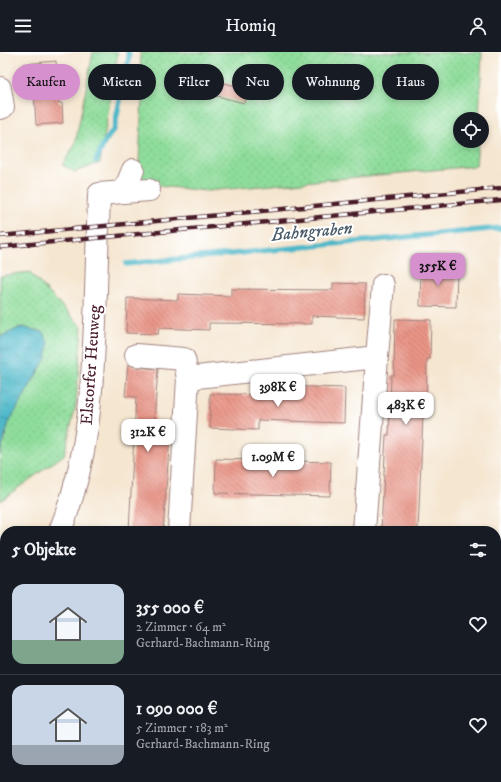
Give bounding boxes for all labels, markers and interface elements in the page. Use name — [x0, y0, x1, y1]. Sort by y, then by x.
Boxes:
icon: menu — [12, 15, 34, 37]
text: Homiq — [225, 15, 276, 37]
icon: person — [467, 15, 489, 37]
chip: Kaufen — [12, 64, 80, 100]
chip: Mieten — [88, 64, 156, 100]
chip: Filter — [164, 64, 224, 100]
chip: Neu — [232, 64, 284, 100]
chip: Wohnung — [292, 64, 374, 100]
chip: Haus — [382, 64, 439, 100]
map controls — [453, 112, 489, 148]
button: locate — [453, 112, 489, 148]
water label: Bahngraben — [270, 217, 353, 247]
pin: 355K € — [405, 253, 471, 287]
text: 355K € — [419, 258, 457, 274]
street label: Elstorfer Heuweg — [76, 303, 106, 426]
pin: 398K € — [245, 374, 311, 408]
text: 398K € — [259, 379, 297, 395]
pin: 483K € — [373, 392, 439, 426]
text: 483K € — [387, 397, 425, 413]
pin: 312K € — [115, 419, 181, 453]
text: 312K € — [130, 424, 166, 440]
pin: 1.09M € — [236, 444, 310, 478]
text: 1.09M € — [251, 449, 295, 465]
text: 5 Objekte — [12, 539, 76, 561]
icon: filters — [467, 539, 489, 561]
text: 355 000 € — [136, 597, 204, 619]
icon: home — [44, 600, 92, 648]
icon: heart — [467, 613, 489, 635]
text: 2 Zimmer · 64 m² — [136, 619, 226, 635]
text: Gerhard-Bachmann-Ring — [136, 635, 270, 651]
text: 1 090 000 € — [136, 698, 217, 720]
icon: home — [44, 701, 92, 749]
icon: heart — [467, 714, 489, 736]
text: 5 Zimmer · 183 m² — [136, 720, 228, 736]
text: Gerhard-Bachmann-Ring — [136, 736, 270, 752]

